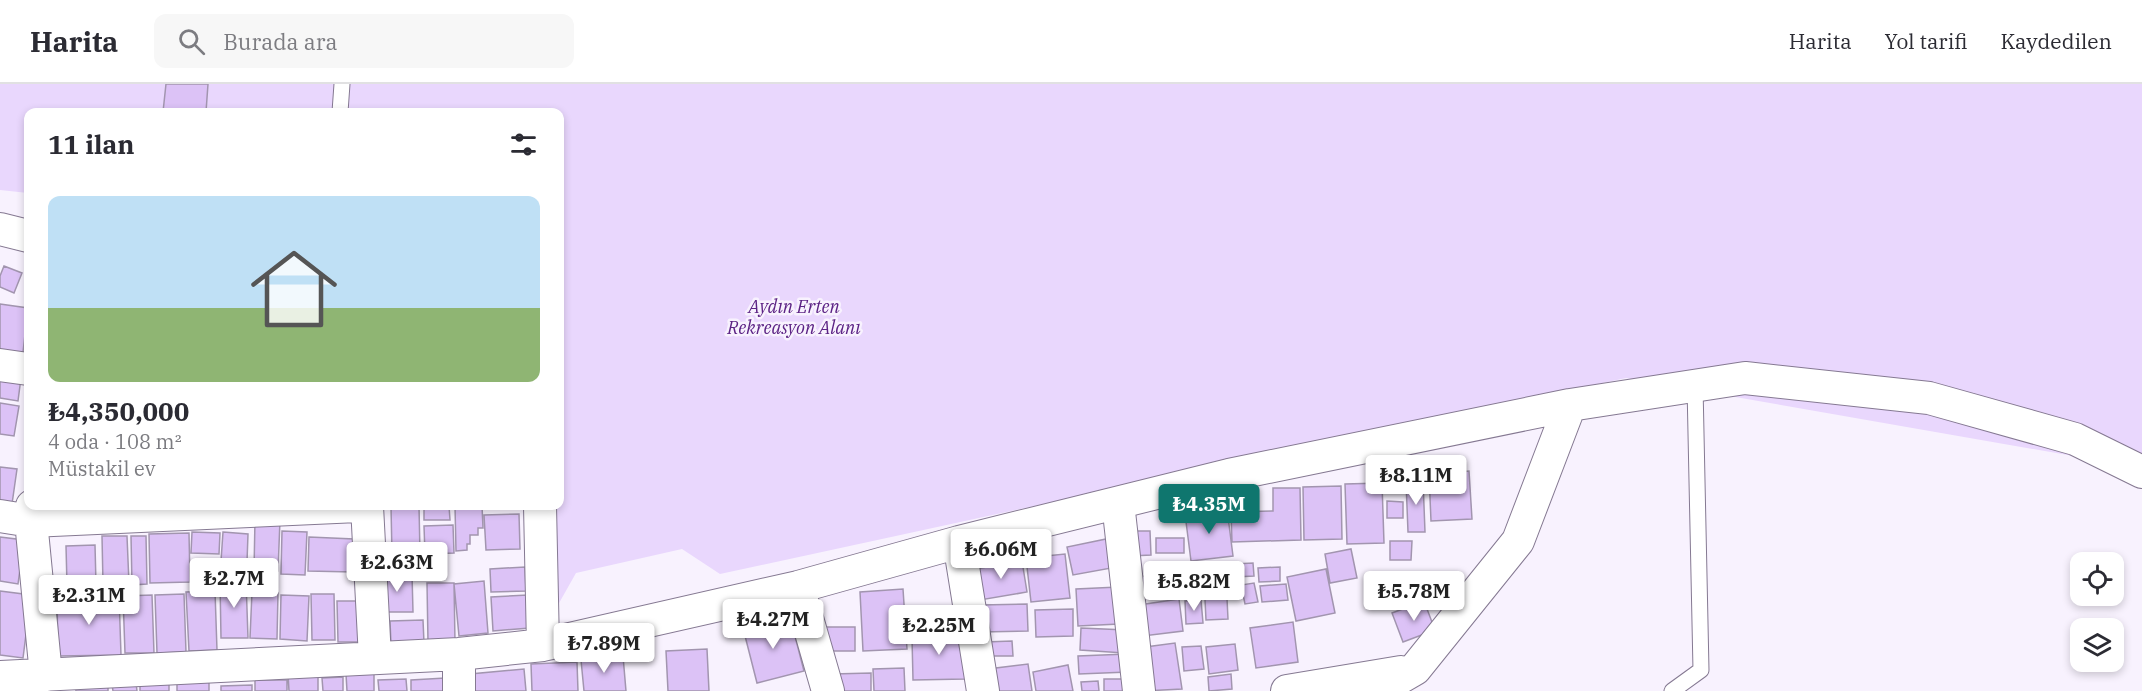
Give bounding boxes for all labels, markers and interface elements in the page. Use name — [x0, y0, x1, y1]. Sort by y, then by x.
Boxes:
search box — [154, 14, 574, 68]
text: Harita — [30, 23, 118, 60]
icon: search — [175, 25, 208, 58]
text: Burada ara — [223, 27, 338, 56]
text: Harita — [1789, 27, 1852, 55]
text: Yol tarifi — [1885, 27, 1968, 55]
text: Kaydedilen — [2001, 27, 2112, 55]
text: 11 ilan — [48, 127, 134, 161]
icon: filters — [507, 128, 540, 161]
icon: home — [240, 235, 348, 343]
park label: Aydın Erten Rekreasyon Alanı — [726, 295, 861, 339]
text: ₺4,350,000 — [48, 394, 189, 428]
text: 4 oda · 108 m² — [48, 428, 182, 455]
text: Müstakil ev — [48, 455, 155, 482]
pin: ₺8.11M — [1367, 455, 1465, 506]
text: ₺8.11M — [1380, 461, 1452, 488]
pin: ₺4.35M — [1160, 484, 1258, 535]
text: ₺4.35M — [1173, 490, 1245, 517]
pin: ₺6.06M — [952, 529, 1050, 580]
text: ₺6.06M — [965, 535, 1037, 562]
pin: ₺2.63M — [348, 542, 446, 593]
text: ₺2.63M — [361, 548, 433, 575]
map controls — [2070, 552, 2124, 672]
button: locate — [2070, 552, 2124, 606]
pin: ₺2.7M — [192, 558, 276, 609]
pin: ₺5.82M — [1145, 561, 1243, 612]
text: ₺2.7M — [204, 564, 264, 591]
text: ₺5.82M — [1158, 567, 1230, 594]
pin: ₺5.78M — [1365, 571, 1463, 622]
pin: ₺2.31M — [40, 575, 138, 626]
text: ₺5.78M — [1378, 577, 1450, 604]
text: ₺2.31M — [53, 581, 125, 608]
pin: ₺4.27M — [724, 599, 822, 650]
text: ₺4.27M — [737, 605, 809, 632]
pin: ₺2.25M — [890, 605, 988, 656]
text: ₺2.25M — [903, 611, 975, 638]
button: layers — [2070, 618, 2124, 672]
pin: ₺7.89M — [555, 623, 653, 674]
text: ₺7.89M — [568, 629, 640, 656]

